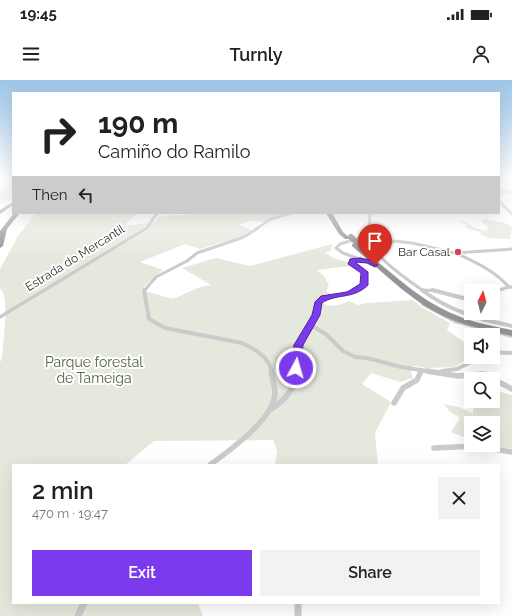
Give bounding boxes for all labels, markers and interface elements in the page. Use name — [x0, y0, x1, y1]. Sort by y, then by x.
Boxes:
text: 19:45 — [20, 5, 57, 23]
icon: menu — [20, 43, 42, 65]
icon: person — [470, 43, 492, 65]
text: Turnly — [229, 44, 283, 65]
text: 190 m — [98, 107, 178, 140]
icon: right — [32, 108, 84, 160]
text: Camiño do Ramilo — [98, 141, 250, 162]
icon: left — [75, 184, 97, 206]
text: Then — [32, 186, 67, 204]
street label: Estrada do Mercantil — [23, 221, 128, 294]
pin — [358, 224, 392, 265]
icon: arrive — [364, 230, 386, 252]
place label: Bar Casal — [398, 245, 451, 259]
marker: Bar Casal — [453, 247, 463, 257]
north arrow — [464, 284, 500, 320]
map controls — [464, 284, 500, 452]
button: sound — [464, 328, 500, 364]
position arrow — [275, 347, 317, 389]
park label: Parque forestal de Tameiga — [45, 354, 143, 386]
button: search — [464, 372, 500, 408]
button: layers — [464, 416, 500, 452]
text: 2 min — [32, 476, 94, 505]
button: close — [438, 477, 480, 519]
text: 470 m · 19:47 — [32, 506, 108, 521]
button: Exit — [32, 550, 252, 596]
button: Share — [260, 550, 480, 596]

